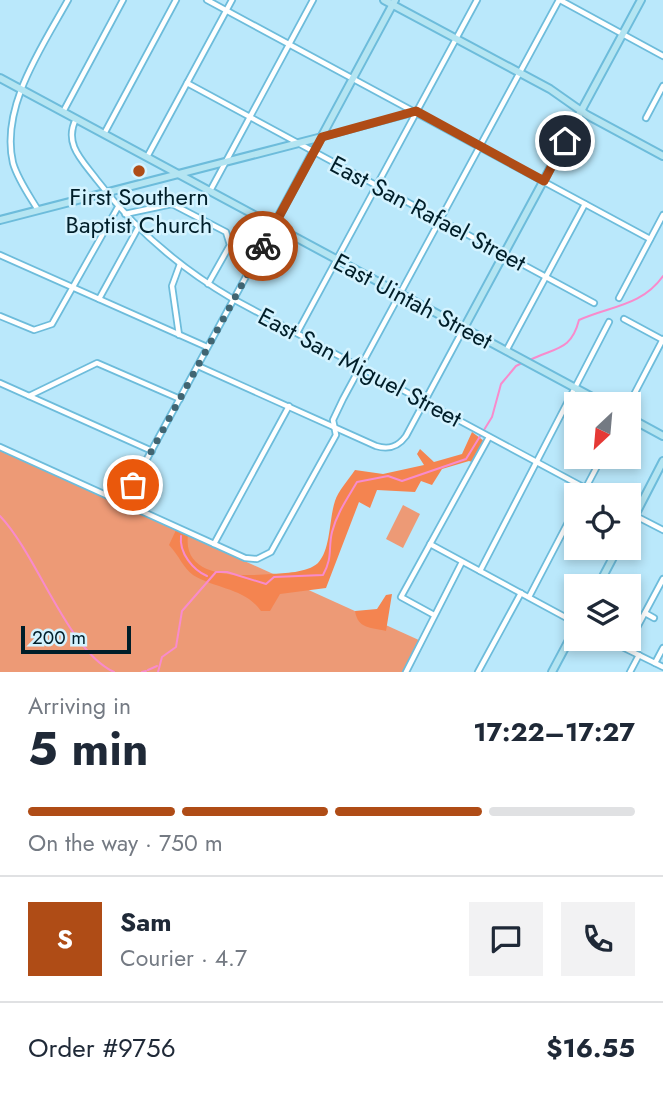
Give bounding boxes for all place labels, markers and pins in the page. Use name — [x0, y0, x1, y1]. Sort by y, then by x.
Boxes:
pin — [535, 111, 595, 171]
marker: First Southern Baptist Church — [131, 163, 147, 179]
place label: First Southern Baptist Church — [66, 179, 212, 242]
pin — [103, 455, 163, 515]

